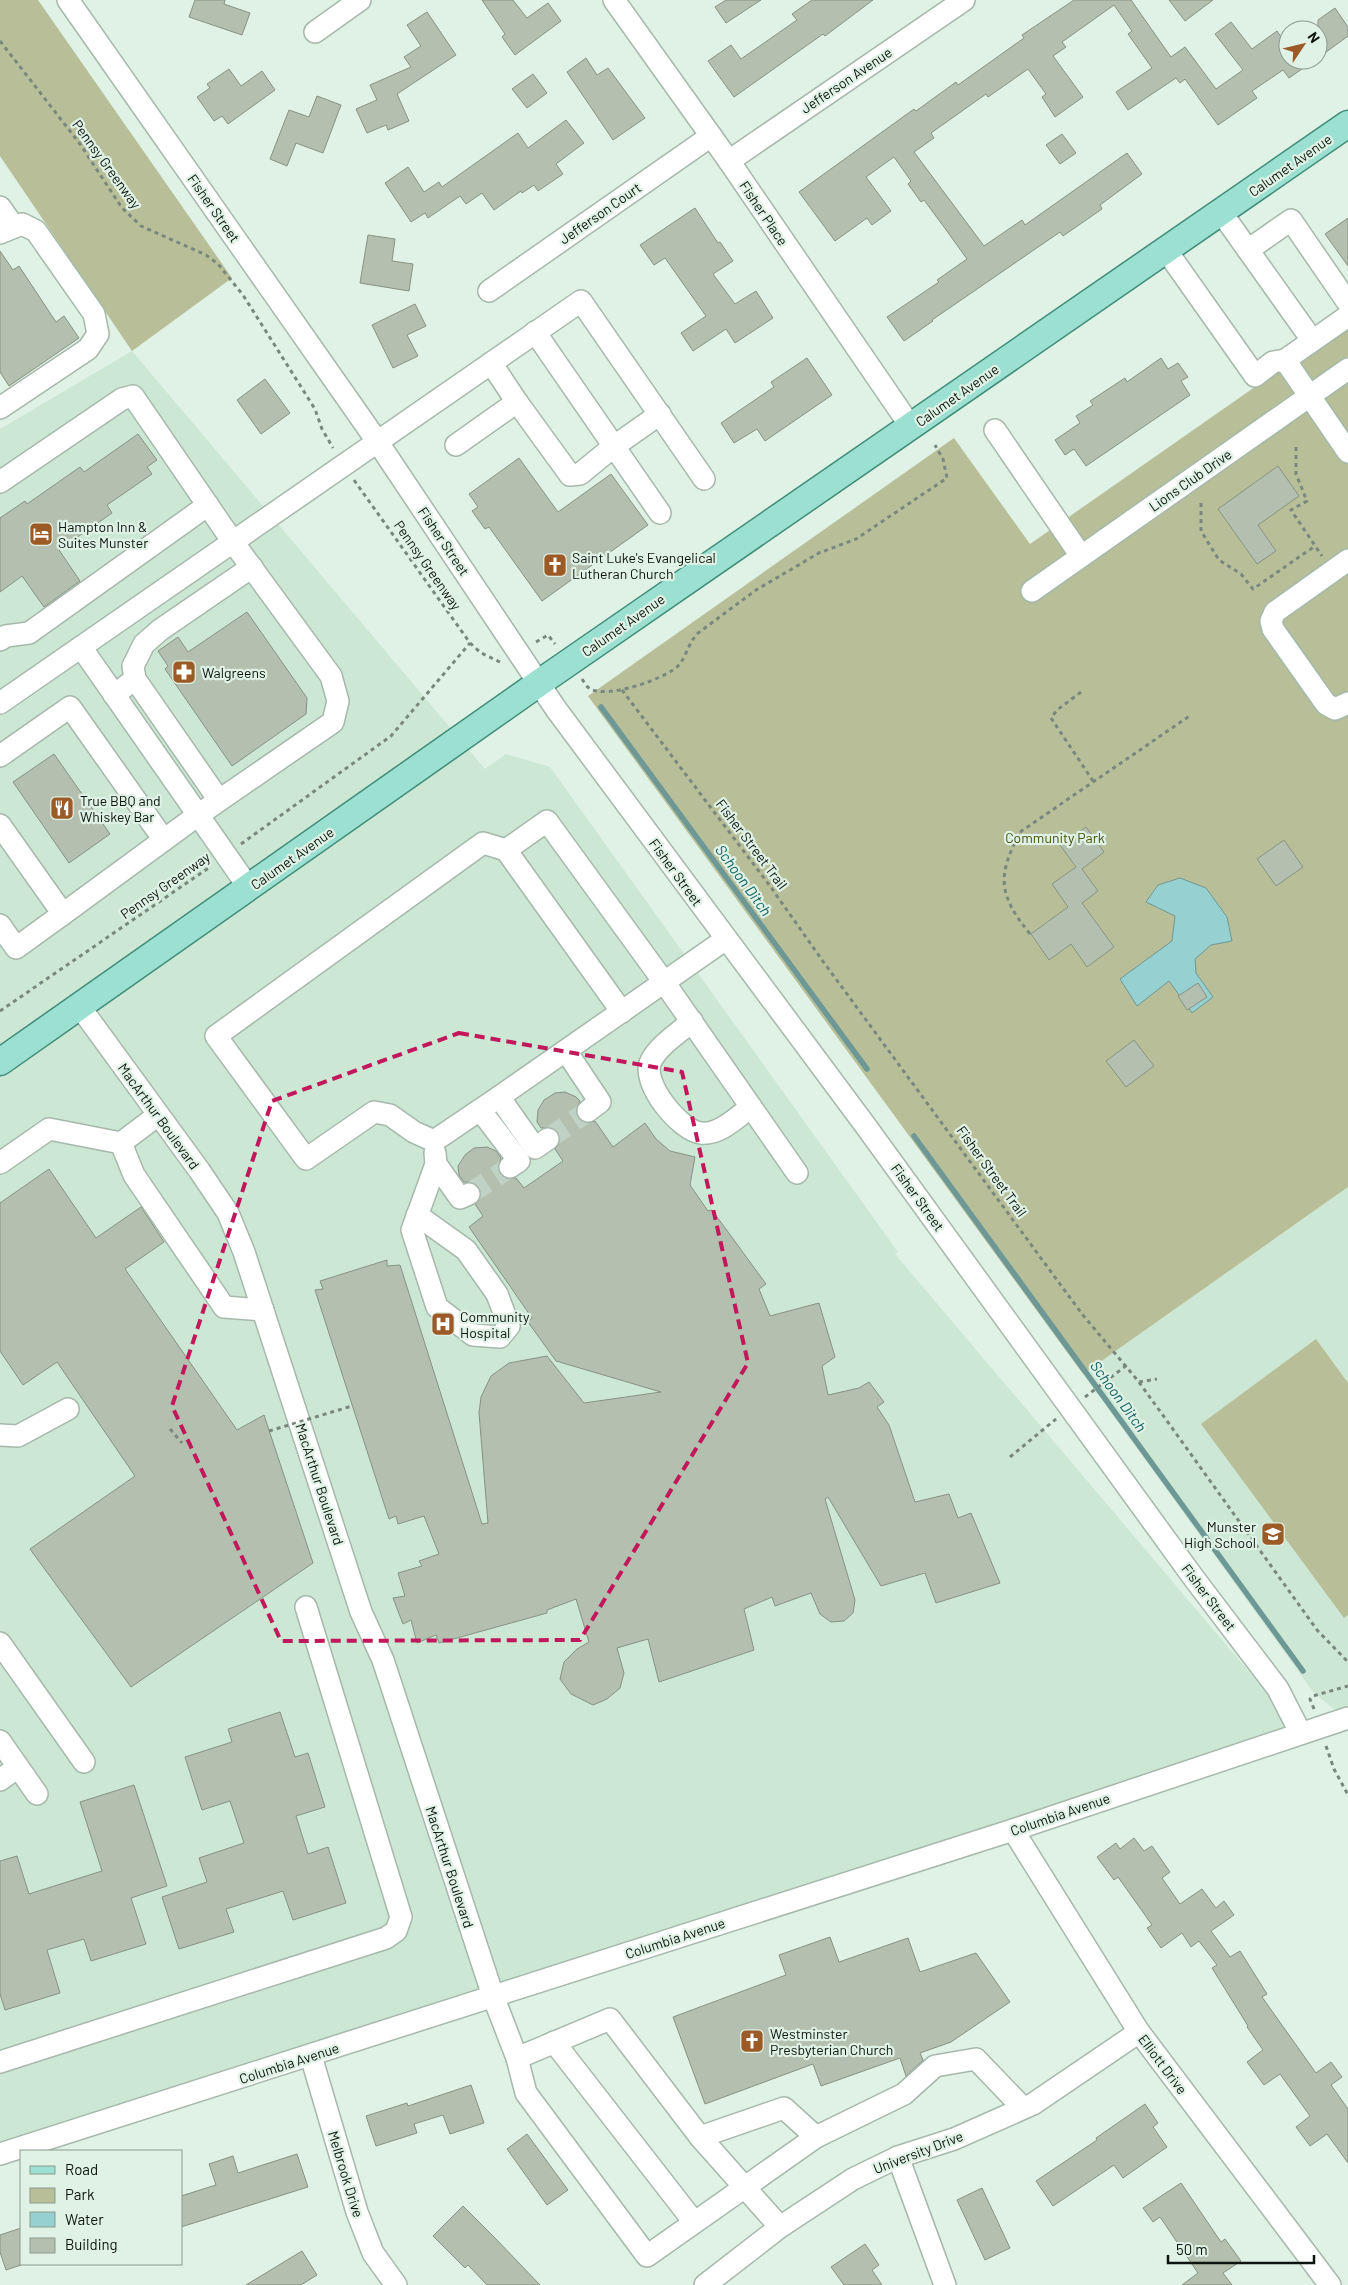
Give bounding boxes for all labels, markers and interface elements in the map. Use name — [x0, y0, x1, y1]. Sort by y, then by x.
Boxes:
north arrow — [1278, 20, 1328, 70]
text: N — [1304, 29, 1324, 46]
street label: Jefferson Avenue — [797, 43, 895, 117]
street label: Pennsy Greenway — [69, 116, 145, 212]
street label: Calumet Avenue — [1245, 130, 1335, 200]
street label: Fisher Street — [184, 171, 244, 245]
street label: Fisher Place — [736, 177, 792, 249]
street label: Jefferson Court — [556, 179, 644, 247]
street label: Calumet Avenue — [912, 360, 1002, 430]
street label: Lions Club Drive — [1145, 445, 1235, 515]
street label: Fisher Street — [415, 503, 473, 579]
street label: Pennsy Greenway — [391, 517, 466, 614]
place label: Hampton Inn & Suites Munster — [58, 518, 148, 551]
hotel icon: Hampton Inn & Suites Munster — [28, 521, 54, 547]
place label: Saint Luke's Evangelical Lutheran Church — [572, 549, 716, 582]
church icon: Saint Luke's Evangelical Lutheran Church — [542, 552, 568, 578]
street label: Calumet Avenue — [578, 590, 668, 660]
pharmacy icon: Walgreens — [171, 659, 197, 685]
place label: Walgreens — [202, 664, 266, 681]
place label: True BBQ and Whiskey Bar — [80, 792, 161, 825]
restaurant icon: True BBQ and Whiskey Bar — [49, 795, 75, 821]
street label: Fisher Street Trail — [713, 796, 791, 892]
street label: Calumet Avenue — [247, 823, 337, 893]
park label: Community Park — [1005, 829, 1105, 846]
street label: Fisher Street — [646, 835, 706, 909]
water label: Schoon Ditch — [712, 841, 776, 919]
street label: Pennsy Greenway — [117, 847, 214, 922]
street label: MacArthur Boulevard — [115, 1060, 203, 1172]
street label: Fisher Street Trail — [953, 1122, 1031, 1220]
street label: Fisher Street — [888, 1160, 948, 1234]
place label: Community Hospital — [460, 1308, 530, 1341]
hospital icon: Community Hospital — [430, 1311, 456, 1337]
water label: Schoon Ditch — [1087, 1357, 1151, 1435]
street label: MacArthur Boulevard — [292, 1421, 348, 1547]
place label: Munster High School — [1184, 1518, 1256, 1551]
school or university icon: Munster High School — [1260, 1521, 1286, 1547]
street label: Fisher Street — [1178, 1560, 1240, 1634]
street label: Columbia Avenue — [1008, 1789, 1112, 1839]
street label: MacArthur Boulevard — [422, 1804, 478, 1930]
street label: Columbia Avenue — [623, 1914, 727, 1962]
place label: Westminster Presbyterian Church — [770, 2025, 893, 2058]
church icon: Westminster Presbyterian Church — [739, 2028, 765, 2054]
street label: Elliott Drive — [1135, 2031, 1191, 2097]
street label: Columbia Avenue — [237, 2039, 341, 2087]
street label: University Drive — [871, 2127, 965, 2177]
street label: Melbrook Drive — [325, 2129, 367, 2219]
legend — [20, 2150, 182, 2265]
text: Road — [65, 2160, 98, 2178]
text: Park — [65, 2185, 95, 2203]
text: Water — [65, 2210, 104, 2228]
scale bar — [1168, 2232, 1314, 2264]
text: Building — [65, 2235, 118, 2253]
text: 50 m — [1176, 2240, 1208, 2258]

